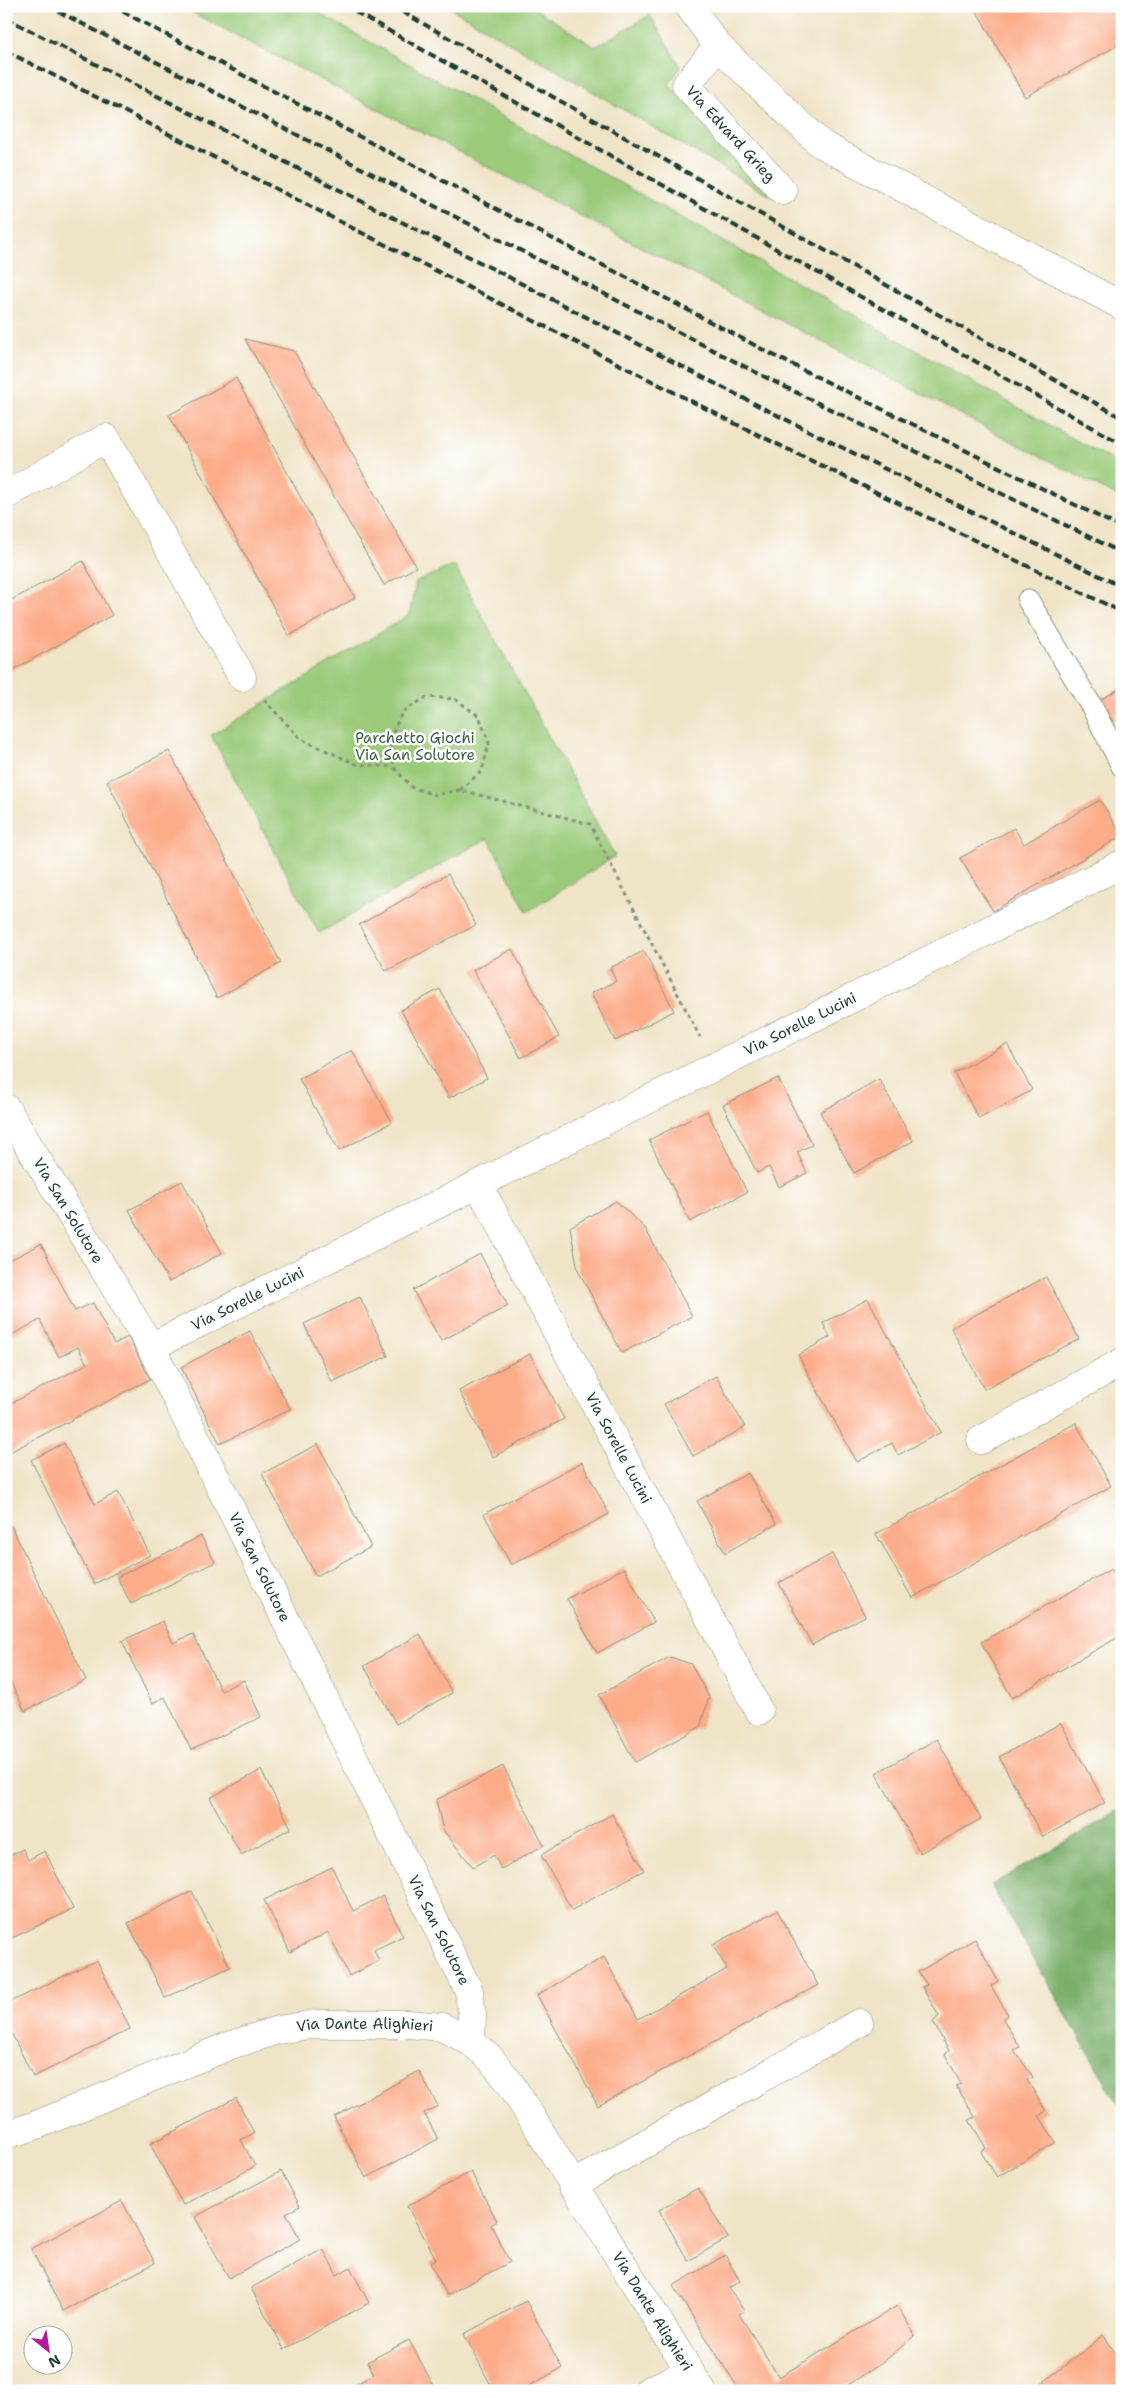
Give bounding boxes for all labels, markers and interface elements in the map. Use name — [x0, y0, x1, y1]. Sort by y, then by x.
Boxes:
street label: Via Edvard Grieg — [681, 81, 780, 186]
park label: Parchetto Giochi Via San Solutore — [355, 728, 475, 765]
street label: Via Sorelle Lucini — [740, 988, 860, 1061]
street label: Via San Solutore — [29, 1154, 108, 1267]
street label: Via Sorelle Lucini — [188, 1262, 307, 1335]
street label: Via Sorelle Lucini — [581, 1389, 657, 1507]
street label: Via San Solutore — [224, 1509, 295, 1625]
street label: Via San Solutore — [403, 1872, 475, 1989]
street label: Via Dante Alighieri — [295, 2014, 434, 2037]
street label: Via Dante Alighieri — [608, 2248, 697, 2375]
north arrow — [22, 2324, 72, 2374]
text: N — [45, 2351, 64, 2372]

